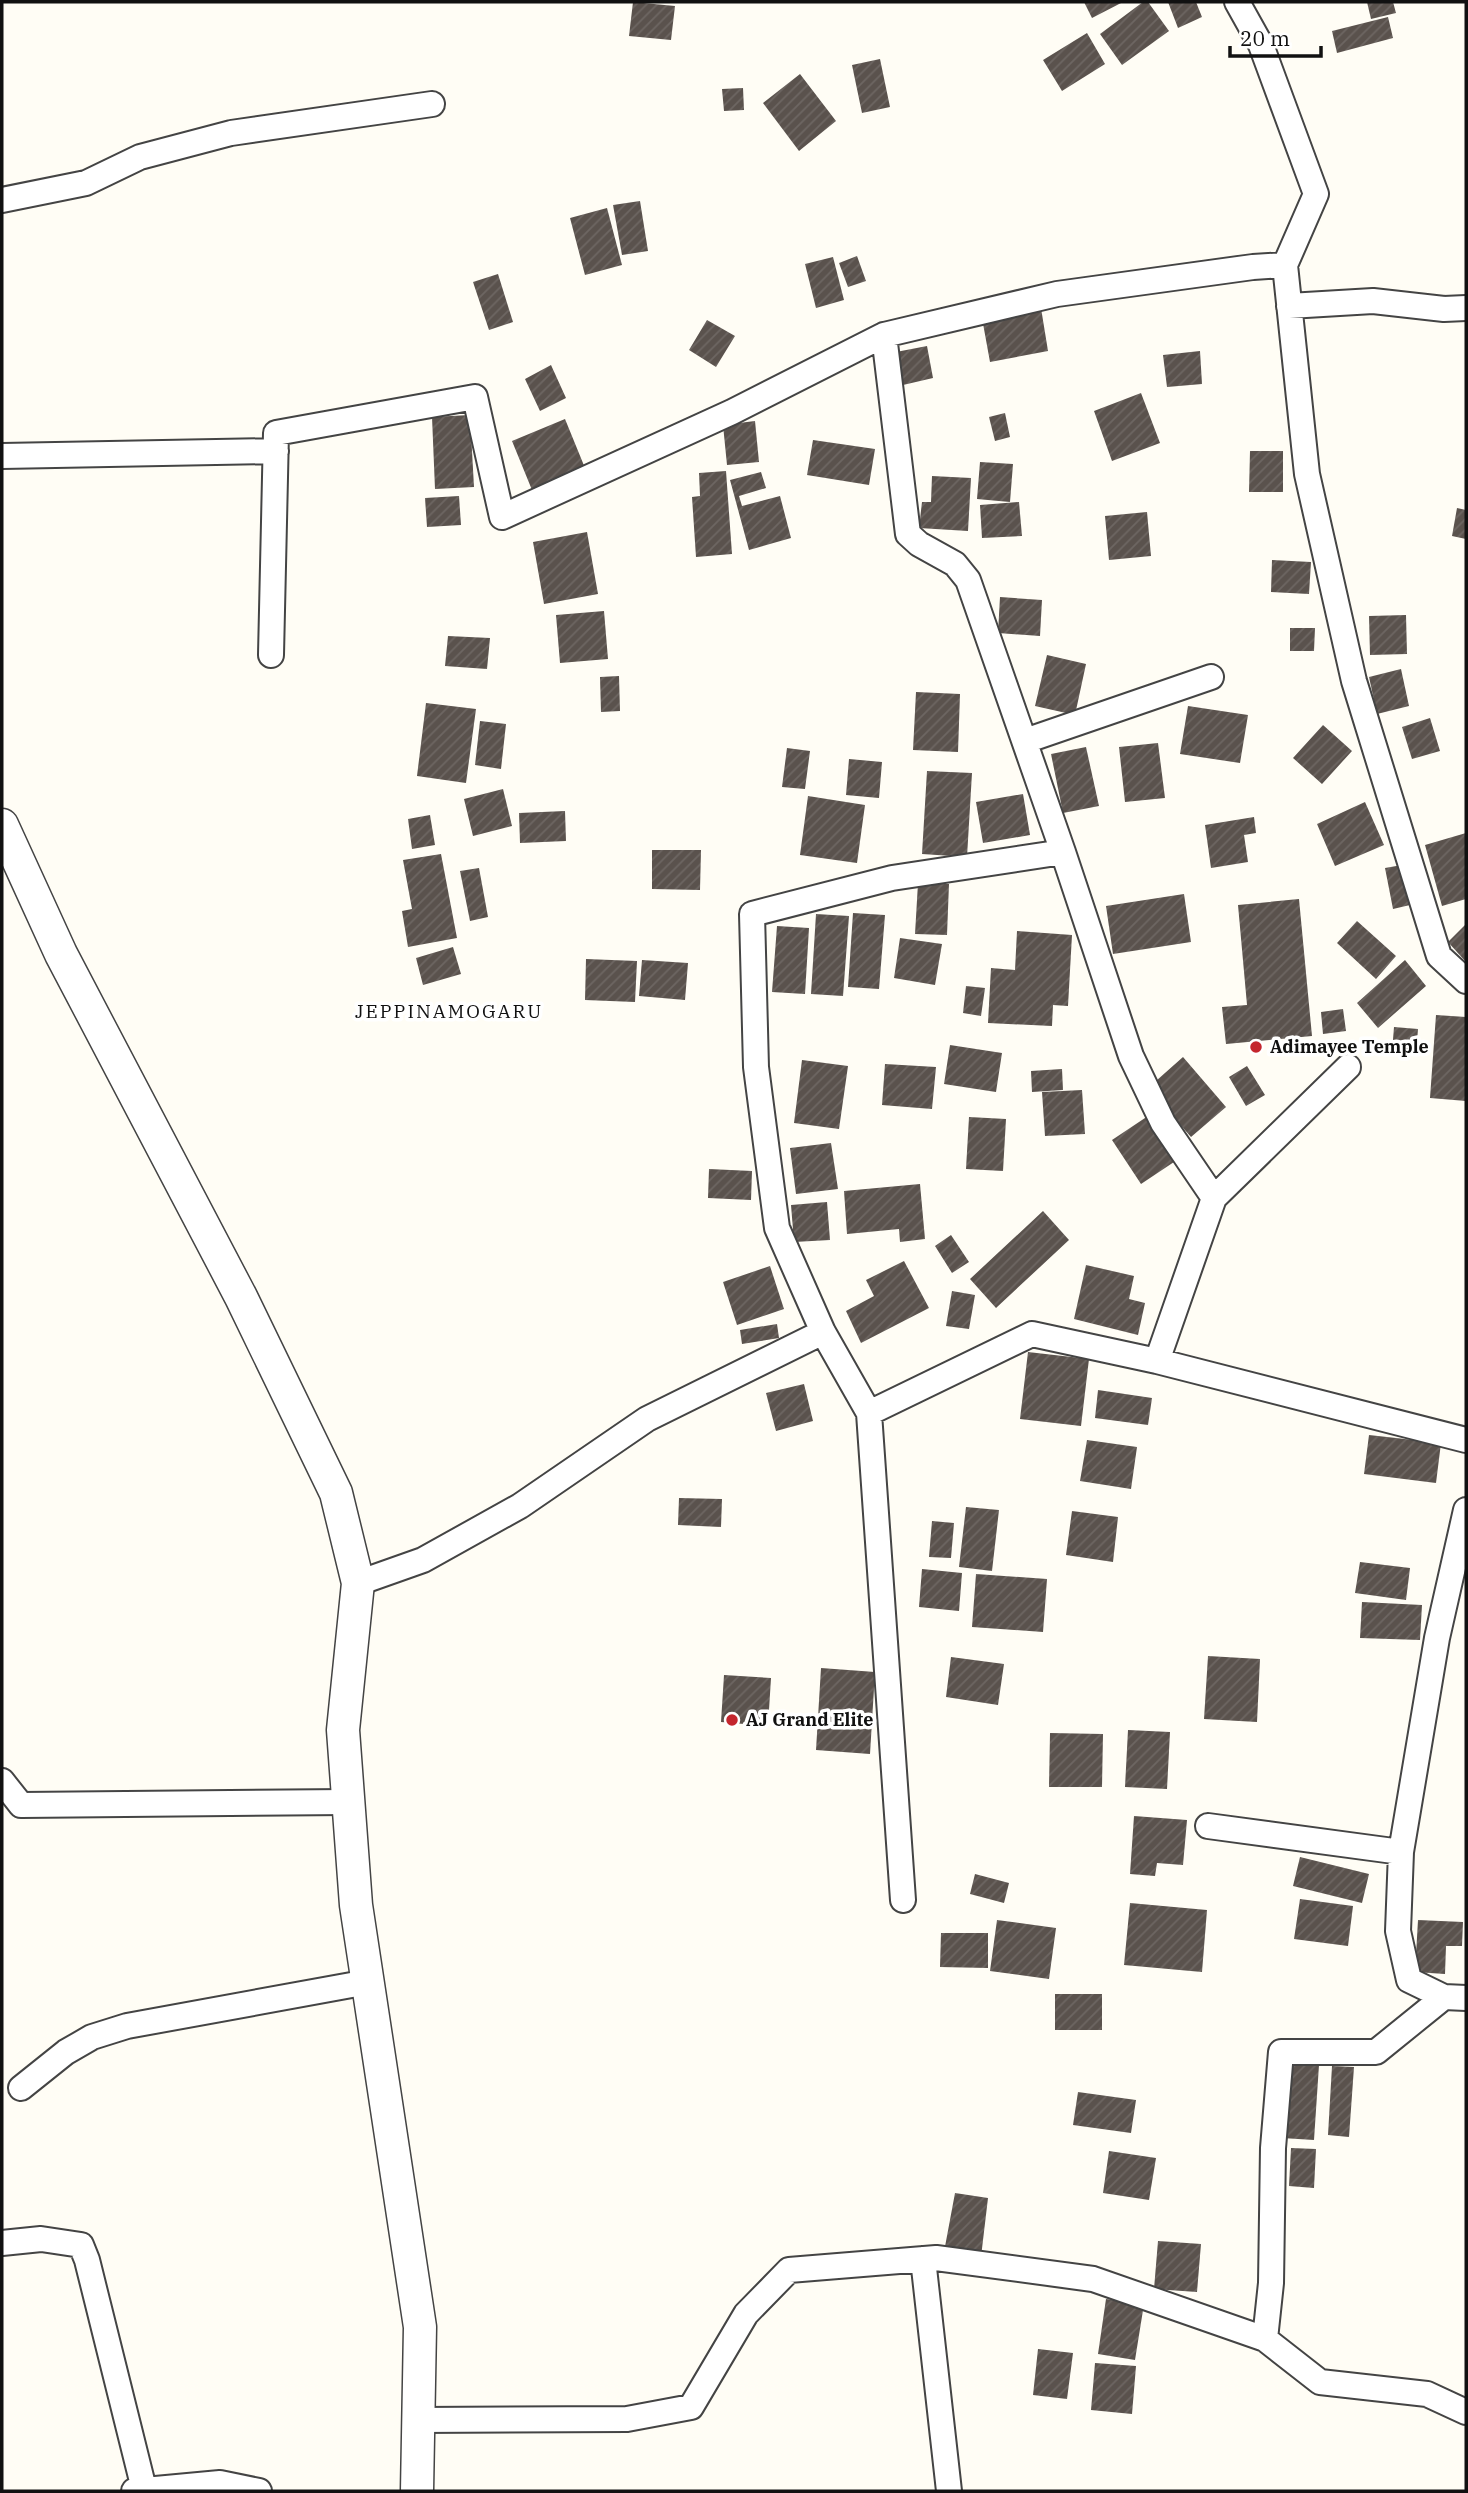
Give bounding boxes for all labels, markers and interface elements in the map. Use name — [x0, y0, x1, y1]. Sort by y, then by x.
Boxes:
scale bar — [1230, 14, 1321, 58]
text: 20 m — [1240, 24, 1290, 52]
district label: JEPPINAMOGARU — [355, 999, 543, 1023]
place label: Adimayee Temple — [1270, 1035, 1429, 1058]
marker: Adimayee Temple — [1248, 1039, 1264, 1055]
place label: AJ Grand Elite — [746, 1708, 873, 1731]
marker: AJ Grand Elite — [724, 1712, 740, 1728]

